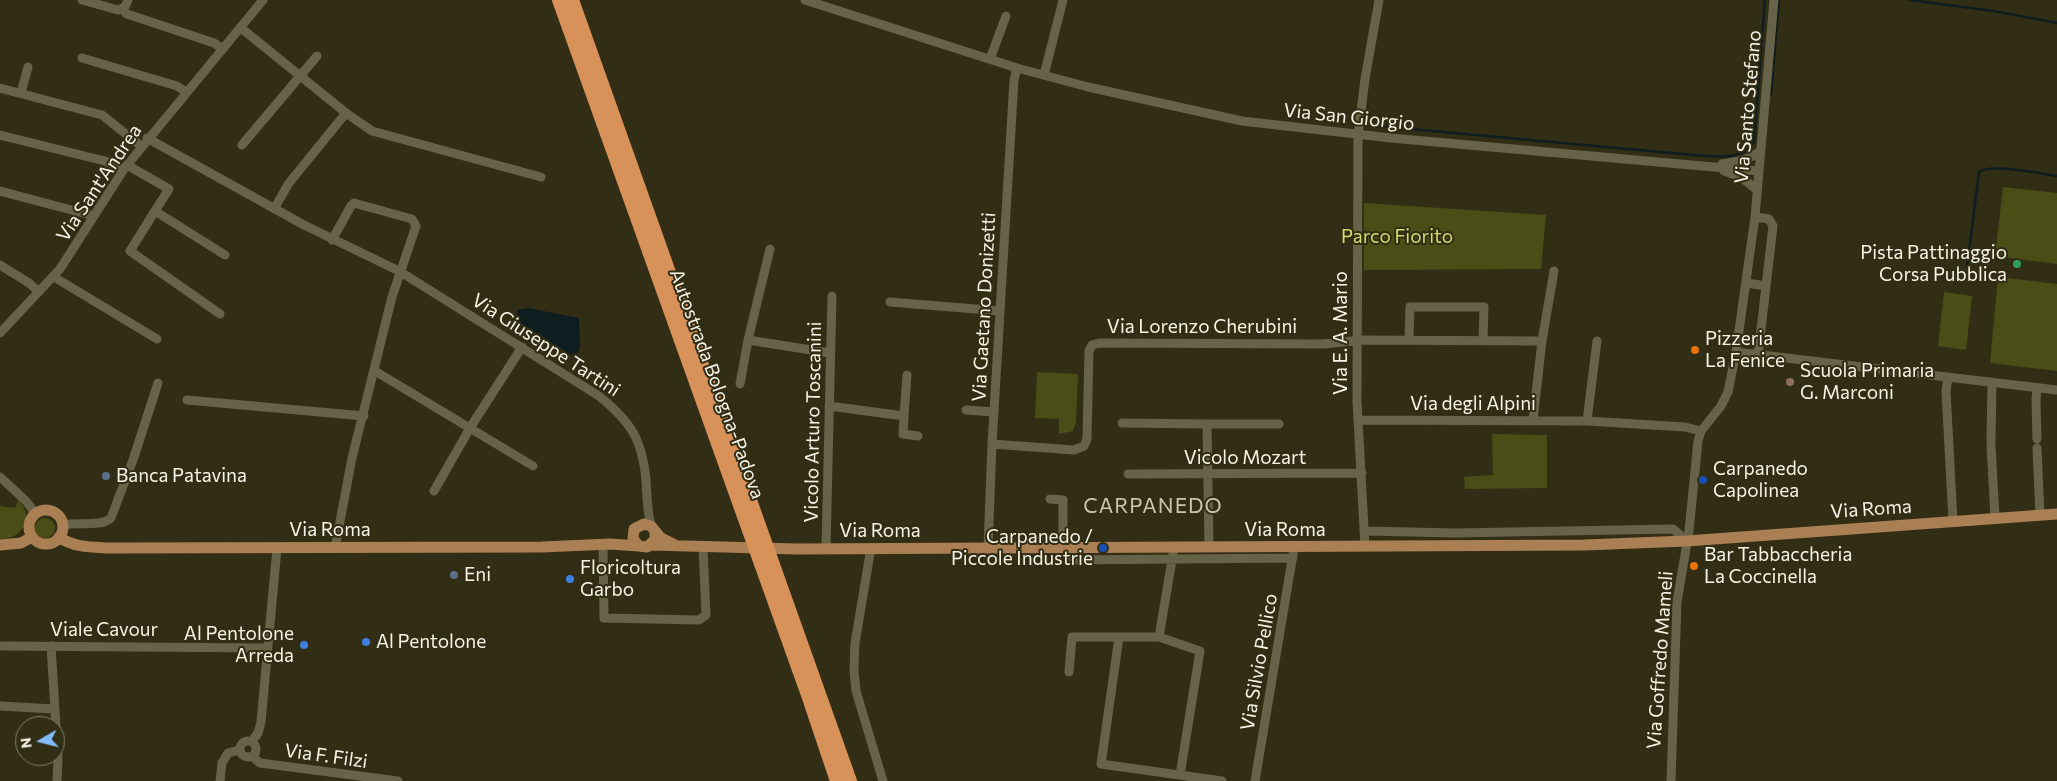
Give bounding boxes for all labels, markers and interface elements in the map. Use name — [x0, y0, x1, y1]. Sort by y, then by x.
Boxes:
street label: Via Santo Stefano — [1730, 29, 1766, 185]
street label: Via San Giorgio — [1282, 99, 1416, 135]
street label: Via Sant'Andrea — [51, 120, 147, 246]
street label: Via Gaetano Donizetti — [968, 212, 1000, 402]
park label: Parco Fiorito — [1341, 226, 1453, 248]
place label: Pista Pattinaggio Corsa Pubblica — [1860, 242, 2007, 286]
marker: Pista Pattinaggio Corsa Pubblica — [2011, 258, 2023, 270]
street label: Autostrada Bologna-Padova — [665, 266, 769, 502]
street label: Via E. A. Mario — [1330, 271, 1352, 395]
street label: Via Giuseppe Tartini — [468, 289, 624, 401]
street label: Via Lorenzo Cherubini — [1107, 316, 1297, 338]
street label: Vicolo Arturo Toscanini — [800, 321, 826, 523]
place label: Pizzeria La Fenice — [1705, 328, 1785, 372]
marker: Pizzeria La Fenice — [1689, 344, 1701, 356]
place label: Scuola Primaria G. Marconi — [1800, 360, 1934, 404]
marker: Scuola Primaria G. Marconi — [1784, 376, 1796, 388]
street label: Via degli Alpini — [1410, 393, 1536, 415]
street label: Vicolo Mozart — [1184, 447, 1306, 469]
place label: Carpanedo Capolinea — [1713, 458, 1808, 502]
place label: Banca Patavina — [116, 465, 247, 487]
marker: Banca Patavina — [100, 470, 112, 482]
marker: Carpanedo Capolinea — [1697, 474, 1709, 486]
district label: CARPANEDO — [1082, 493, 1224, 519]
street label: Via Roma — [1830, 495, 1912, 523]
street label: Via Roma — [289, 519, 371, 541]
street label: Via Roma — [1244, 519, 1326, 541]
street label: Via Roma — [839, 520, 921, 542]
place label: Carpanedo / Piccole Industrie — [951, 526, 1093, 570]
marker: Carpanedo / Piccole Industrie — [1097, 542, 1109, 554]
place label: Bar Tabbaccheria La Coccinella — [1704, 544, 1852, 588]
place label: Floricoltura Garbo — [580, 557, 681, 601]
marker: Bar Tabbaccheria La Coccinella — [1688, 560, 1700, 572]
place label: Eni — [464, 564, 491, 586]
marker: Eni — [448, 569, 460, 581]
street label: Via Goffredo Mameli — [1642, 570, 1678, 750]
marker: Floricoltura Garbo — [564, 573, 576, 585]
street label: Via Silvio Pellico — [1236, 592, 1282, 732]
street label: Viale Cavour — [50, 619, 158, 641]
place label: Al Pentolone Arreda — [184, 623, 294, 667]
place label: Al Pentolone — [376, 631, 486, 653]
marker: Al Pentolone — [360, 636, 372, 648]
marker: Al Pentolone Arreda — [298, 639, 310, 651]
north arrow — [15, 716, 65, 766]
text: N — [16, 737, 35, 749]
street label: Via F. Filzi — [283, 739, 369, 773]

